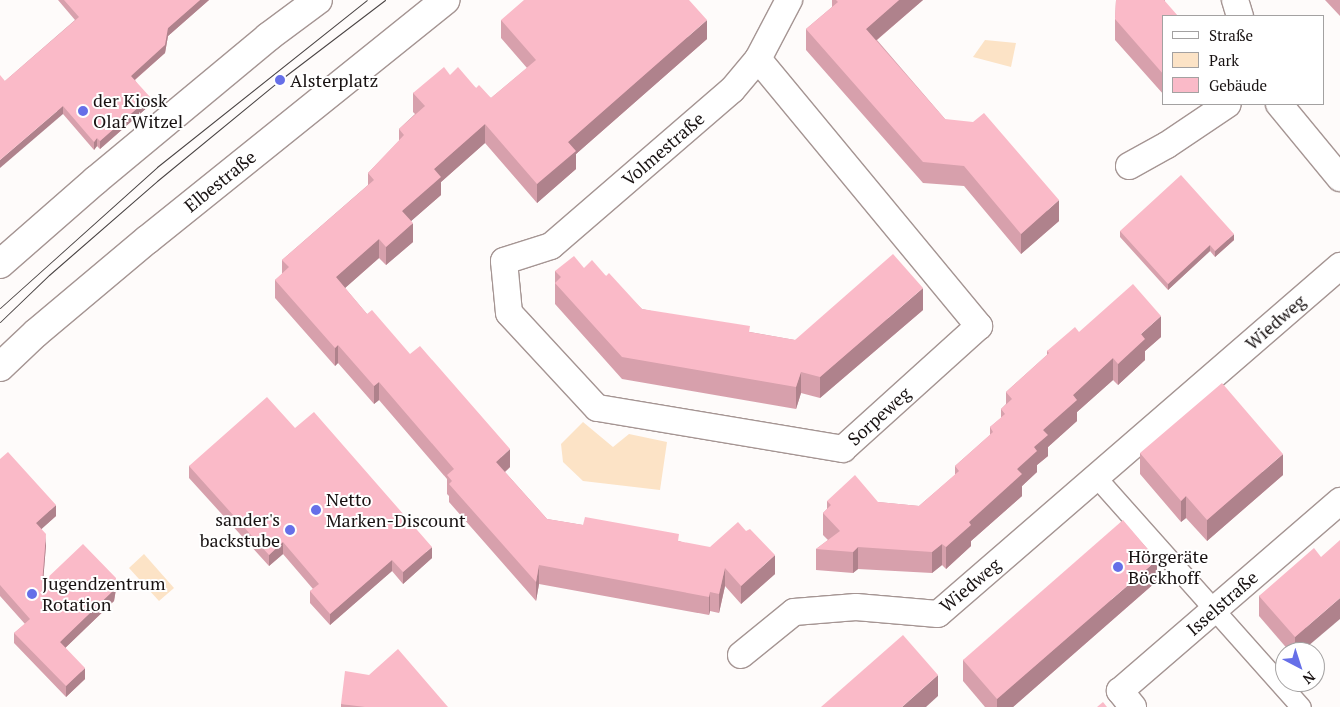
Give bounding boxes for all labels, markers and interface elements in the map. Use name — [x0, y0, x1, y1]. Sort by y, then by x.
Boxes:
legend — [1162, 15, 1325, 105]
text: Straße — [1209, 25, 1253, 45]
text: Park — [1209, 50, 1239, 70]
place label: Alsterplatz — [290, 69, 378, 91]
marker: Alsterplatz — [274, 74, 286, 86]
text: Gebäude — [1209, 75, 1267, 95]
place label: der Kiosk Olaf Witzel — [93, 90, 183, 132]
marker: der Kiosk Olaf Witzel — [77, 105, 89, 117]
street label: Volmestraße — [618, 108, 708, 190]
street label: Elbestraße — [180, 146, 260, 216]
street label: Wiedweg — [1240, 290, 1310, 354]
street label: Sorpeweg — [843, 382, 915, 450]
place label: Netto Marken-Discount — [326, 489, 466, 532]
marker: Netto Marken-Discount — [310, 504, 322, 516]
place label: sander's backstube — [200, 509, 280, 552]
marker: sander's backstube — [284, 524, 296, 536]
place label: Hörgeräte Böckhoff — [1128, 546, 1208, 588]
street label: Wiedweg — [935, 553, 1005, 617]
marker: Hörgeräte Böckhoff — [1112, 561, 1124, 573]
street label: Isselstraße — [1182, 566, 1262, 640]
place label: Jugendzentrum Rotation — [42, 573, 165, 616]
marker: Jugendzentrum Rotation — [26, 588, 38, 600]
north arrow — [1275, 642, 1325, 692]
text: N — [1299, 667, 1319, 689]

